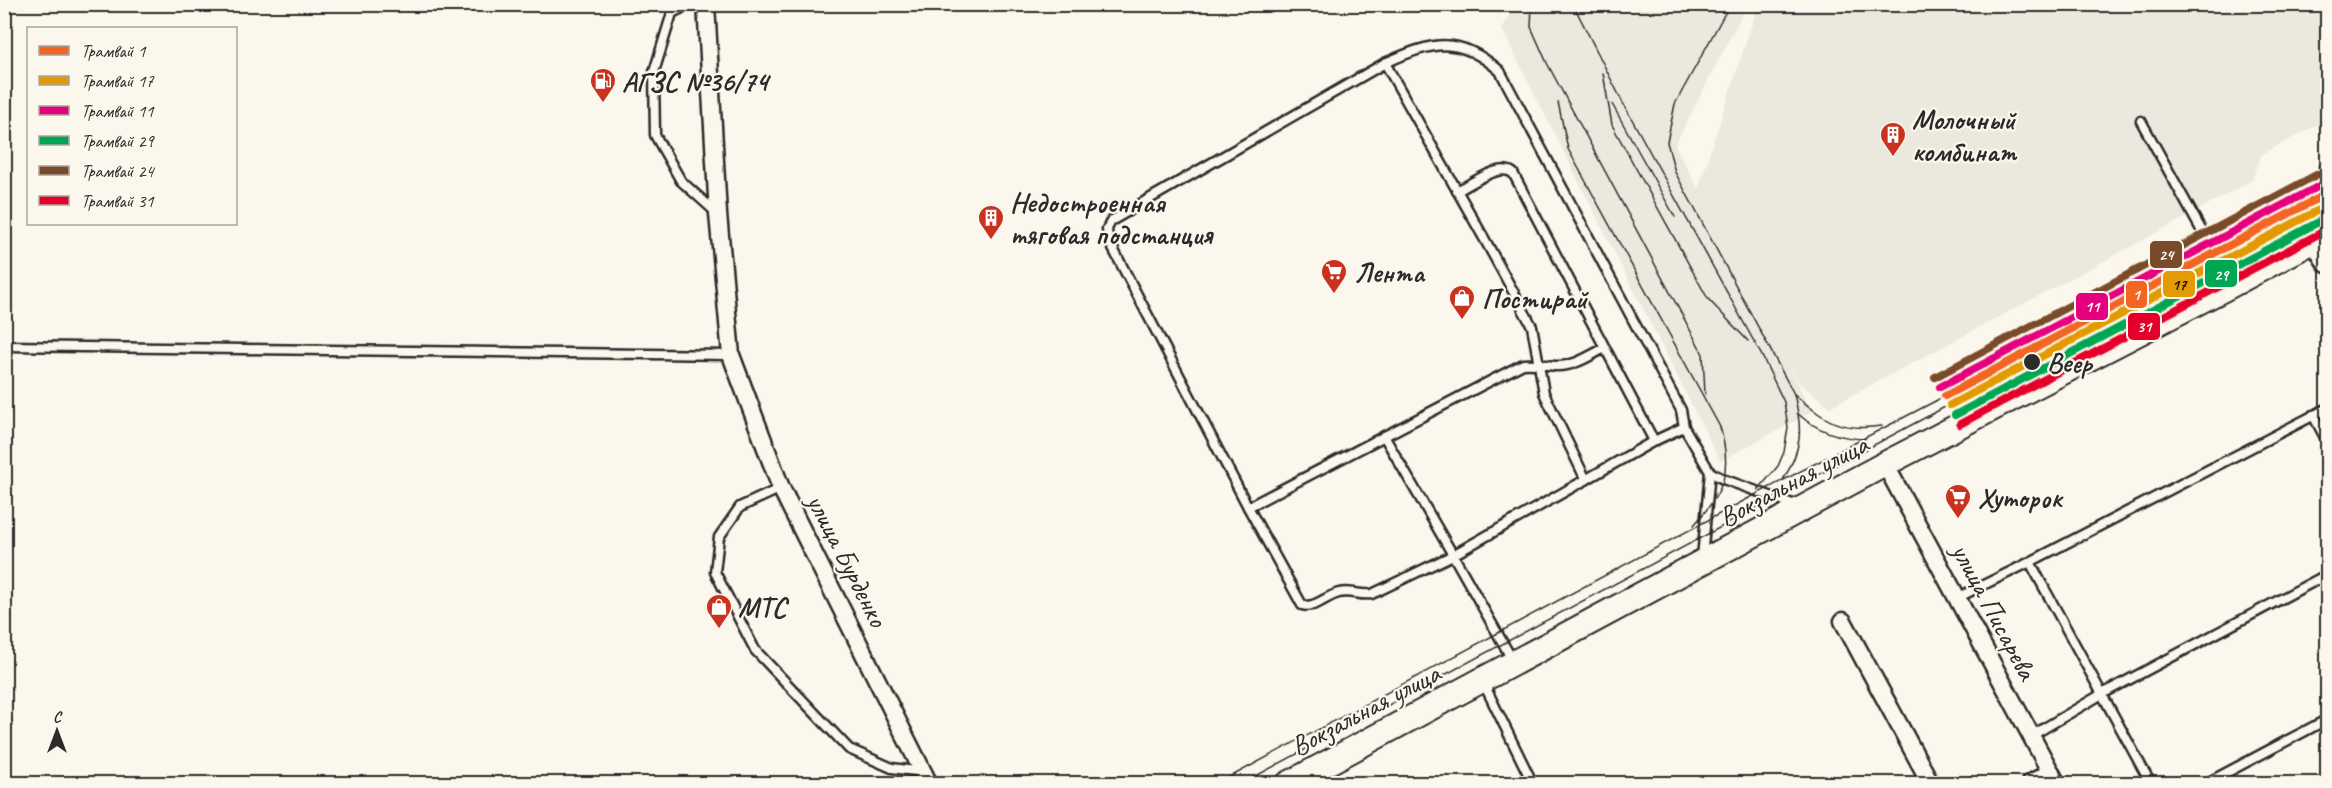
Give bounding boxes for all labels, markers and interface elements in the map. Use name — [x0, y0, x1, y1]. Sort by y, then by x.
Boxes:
legend — [27, 27, 237, 225]
text: Трамвай 1 — [81, 40, 147, 62]
place label: АГЗС №36/74 — [622, 64, 772, 99]
fuel station icon: АГЗС №36/74 — [588, 66, 618, 104]
text: Трамвай 17 — [81, 70, 155, 92]
text: Трамвай 11 — [81, 100, 155, 122]
place label: Молочный комбинат — [1912, 102, 2018, 169]
building icon: Молочный комбинат — [1878, 120, 1908, 158]
text: Трамвай 29 — [81, 130, 156, 152]
text: Трамвай 24 — [81, 160, 156, 182]
place label: Недостроенная тяговая подстанция — [1010, 185, 1214, 252]
text: Трамвай 31 — [81, 190, 155, 212]
building icon: Недостроенная тяговая подстанция — [976, 203, 1006, 241]
line badge: 24 — [2149, 240, 2183, 269]
text: 24 — [2159, 245, 2175, 265]
place label: Лента — [1354, 255, 1426, 290]
supermarket icon: Лента — [1319, 257, 1349, 295]
line badge: 29 — [2204, 259, 2238, 288]
text: 29 — [2214, 265, 2230, 285]
line badge: 17 — [2162, 270, 2196, 298]
text: 17 — [2172, 275, 2188, 295]
line badge: 1 — [2125, 280, 2148, 309]
place label: Постирай — [1482, 281, 1589, 316]
shop icon: Постирай — [1447, 283, 1477, 321]
text: 1 — [2132, 285, 2141, 305]
line badge: 11 — [2075, 292, 2109, 321]
text: 11 — [2085, 297, 2101, 317]
line badge: 31 — [2127, 312, 2161, 341]
text: 31 — [2137, 317, 2153, 337]
place label: Веер — [2047, 345, 2094, 380]
marker: Веер — [2022, 352, 2042, 372]
street label: Вокзальная улица — [1712, 426, 1876, 534]
place label: Хуторок — [1978, 480, 2064, 515]
supermarket icon: Хуторок — [1943, 482, 1973, 520]
street label: улица Бурденко — [798, 486, 897, 634]
street label: улица Писарева — [1943, 535, 2046, 687]
place label: МТС — [738, 590, 790, 625]
shop icon: МТС — [704, 592, 734, 630]
street label: Вокзальная улица — [1284, 655, 1448, 763]
north arrow — [27, 701, 87, 761]
text: С — [53, 707, 63, 727]

